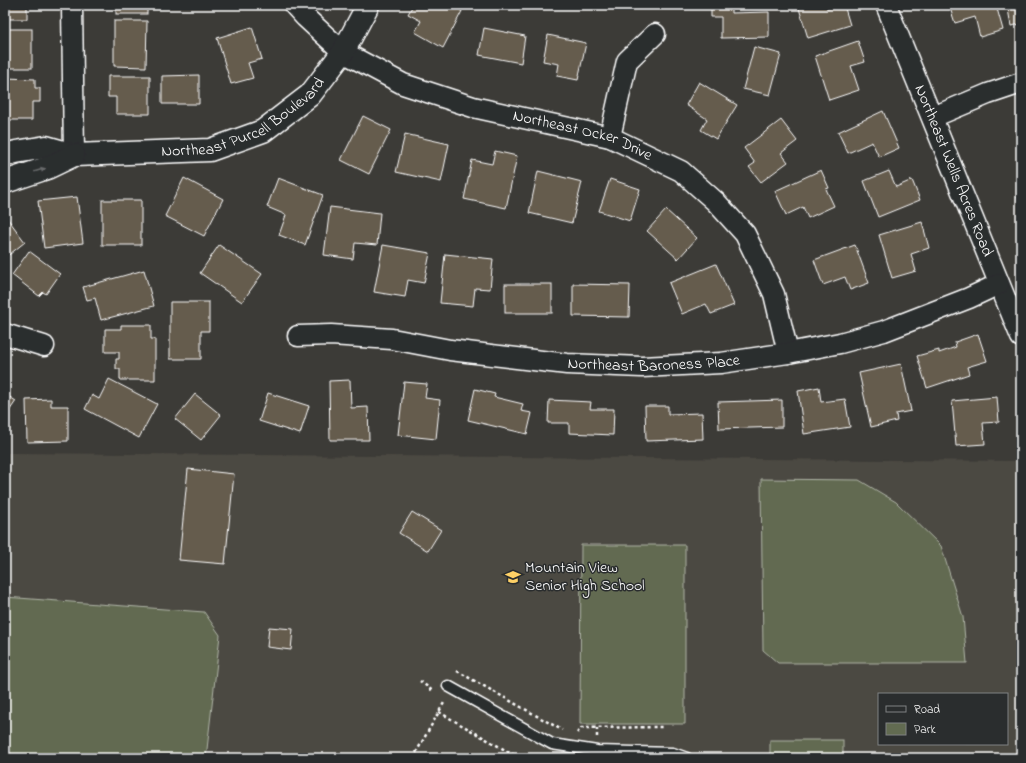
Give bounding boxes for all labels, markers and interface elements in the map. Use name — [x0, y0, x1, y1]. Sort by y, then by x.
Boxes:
street label: Northeast Purcell Boulevard — [161, 72, 331, 164]
street label: Northeast Wells Acres Road — [908, 81, 999, 260]
street label: Northeast Ocker Drive — [511, 104, 657, 168]
one-way arrow — [34, 167, 46, 173]
street label: Northeast Baroness Place — [567, 348, 742, 379]
place label: Mountain View Senior High School — [525, 556, 645, 598]
school or university icon: Mountain View Senior High School — [504, 568, 522, 586]
legend — [878, 693, 1008, 745]
text: Road — [914, 701, 940, 719]
text: Park — [914, 721, 936, 739]

